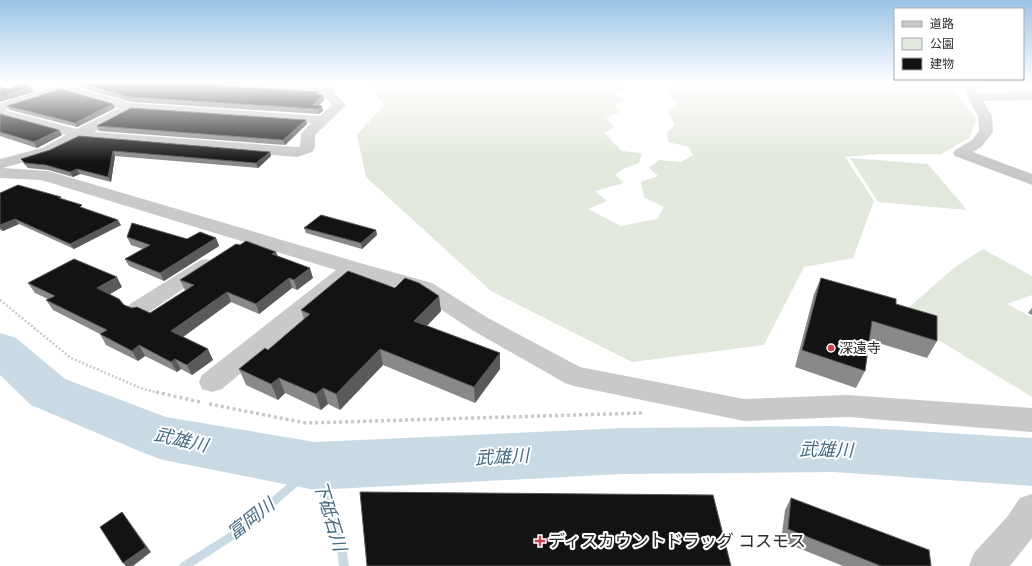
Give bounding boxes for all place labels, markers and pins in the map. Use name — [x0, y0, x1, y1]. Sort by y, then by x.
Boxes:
place label: 深遠寺 — [839, 340, 881, 356]
marker: 深遠寺 — [826, 343, 836, 353]
place label: ディスカウントドラッグ コスモス — [548, 531, 806, 551]
marker: ディスカウントドラッグ コスモス — [535, 536, 545, 546]

